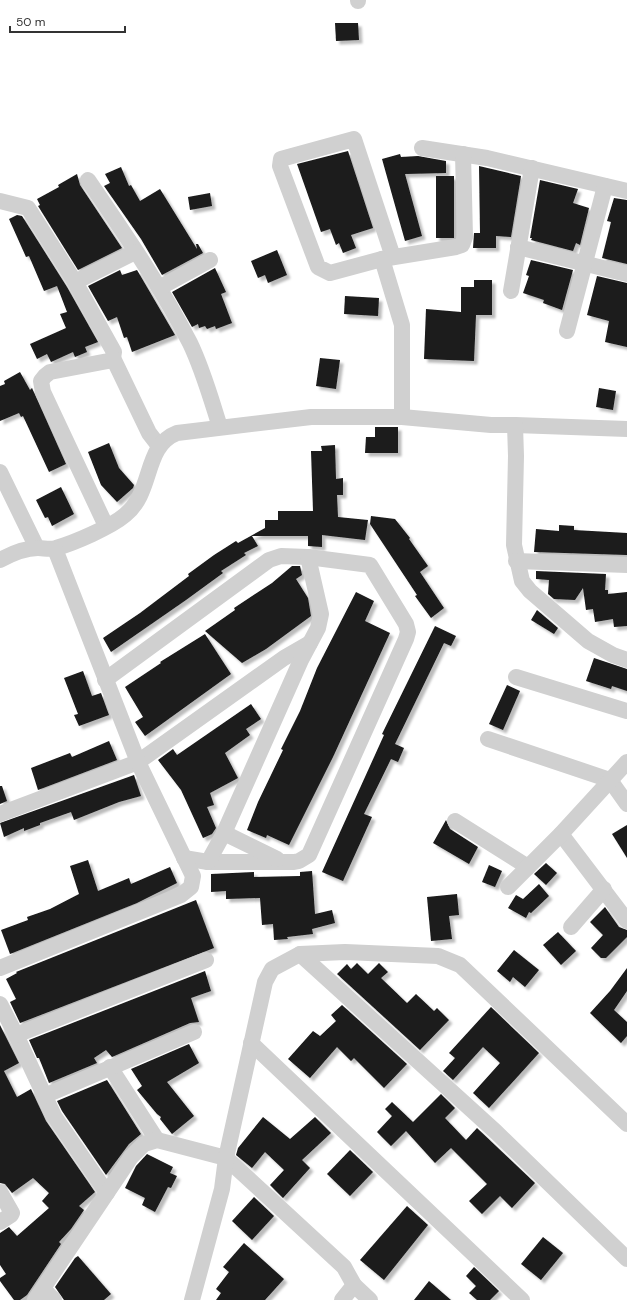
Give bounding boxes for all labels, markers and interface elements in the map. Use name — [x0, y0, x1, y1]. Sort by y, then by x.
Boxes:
scale bar — [10, 8, 125, 34]
text: 50 m — [16, 14, 45, 30]

